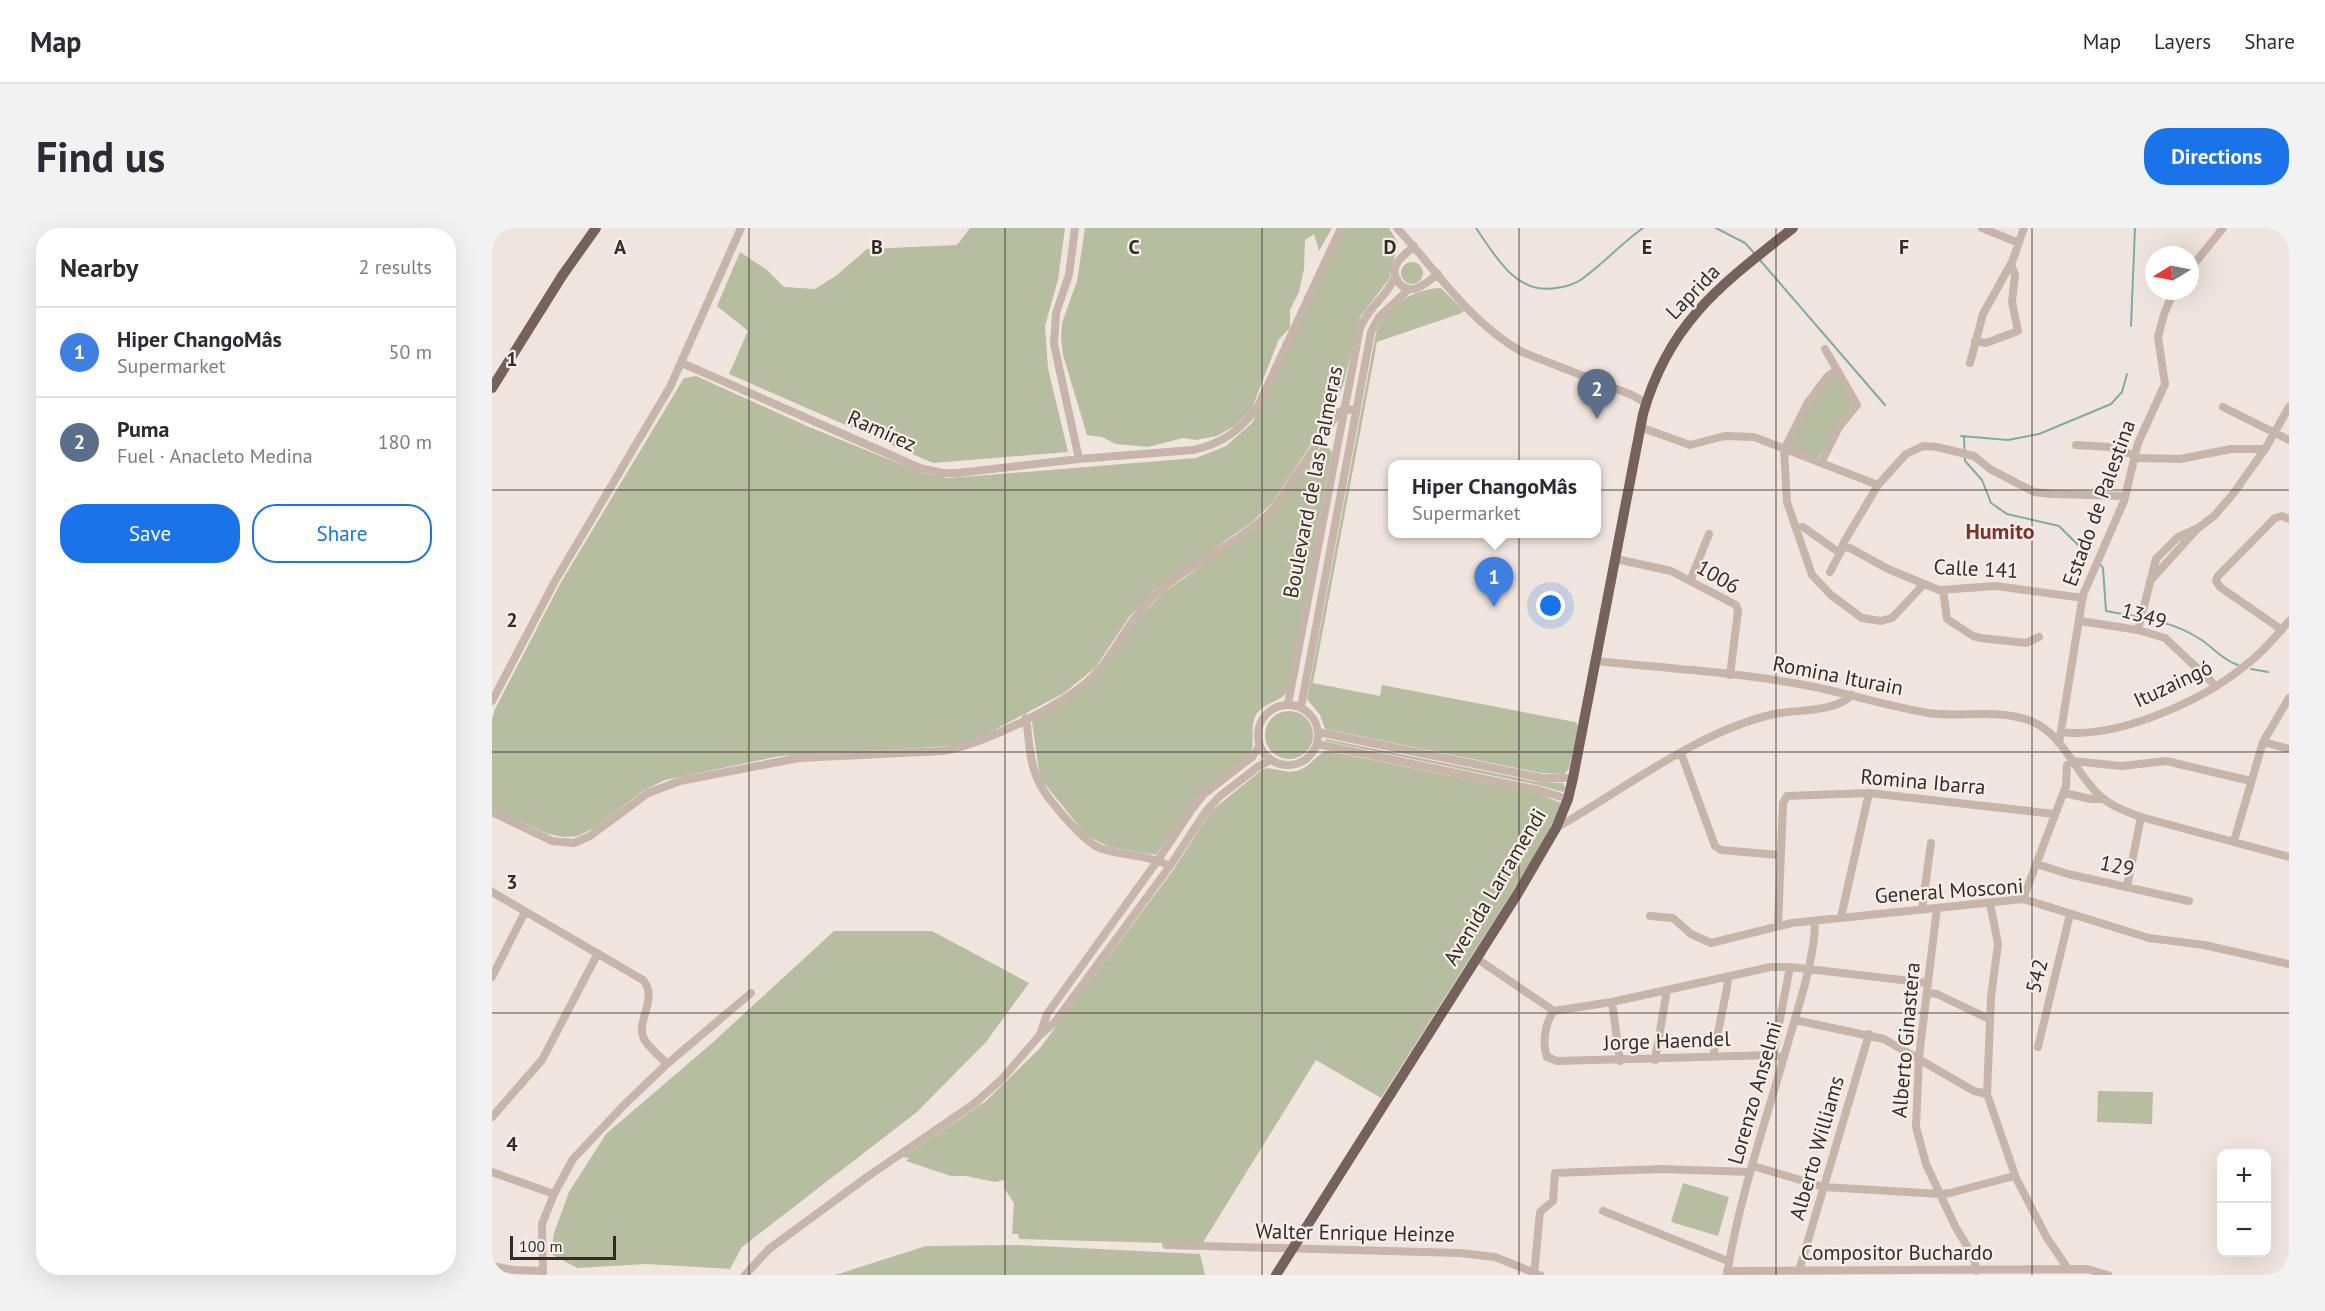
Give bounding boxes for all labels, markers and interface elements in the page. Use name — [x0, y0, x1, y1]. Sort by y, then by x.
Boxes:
text: Map — [30, 23, 81, 60]
text: Map — [2083, 28, 2121, 55]
text: Layers — [2154, 28, 2211, 55]
text: Share — [2244, 28, 2295, 55]
button: Directions — [2144, 128, 2289, 185]
text: Find us — [36, 129, 165, 184]
text: A — [614, 234, 627, 260]
text: B — [871, 234, 883, 260]
text: C — [1128, 234, 1140, 260]
text: D — [1384, 234, 1397, 260]
text: E — [1642, 234, 1652, 260]
text: F — [1899, 234, 1909, 260]
north arrow — [2145, 246, 2199, 300]
text: Nearby — [60, 251, 138, 284]
text: 2 results — [359, 254, 432, 280]
street label: Laprida — [1660, 258, 1726, 325]
text: Hiper ChangoMâs — [117, 325, 282, 353]
text: 1 — [74, 339, 85, 365]
text: 50 m — [389, 339, 432, 365]
text: 1 — [506, 346, 518, 372]
text: Supermarket — [117, 353, 225, 379]
street label: Boulevard de las Palmeras — [1277, 363, 1348, 600]
pin: 2 — [1578, 370, 1616, 419]
street label: Ramírez — [844, 403, 921, 458]
text: Puma — [117, 415, 169, 443]
street label: Estado de Palestina — [2056, 416, 2141, 590]
text: 2 — [74, 429, 85, 455]
text: 180 m — [378, 429, 432, 455]
text: Fuel · Anacleto Medina — [117, 443, 313, 469]
popup — [1388, 460, 1601, 538]
text: Hiper ChangoMâs — [1412, 472, 1577, 500]
text: Supermarket — [1412, 500, 1520, 526]
button: Save — [60, 504, 240, 563]
button: Share — [252, 504, 432, 563]
district label: Humito — [1965, 517, 2035, 545]
street label: 1006 — [1692, 553, 1745, 600]
street label: Calle 141 — [1933, 553, 2019, 584]
pin: 1 — [1474, 558, 1514, 607]
your location — [1536, 591, 1565, 620]
street label: 1349 — [2118, 596, 2170, 635]
text: 2 — [506, 607, 518, 633]
street label: Romina Iturain — [1771, 650, 1906, 701]
street label: Ituzaingó — [2129, 654, 2217, 714]
street label: Romina Ibarra — [1859, 763, 1987, 800]
street label: Avenida Larramendi — [1437, 803, 1552, 970]
street label: 129 — [2098, 849, 2137, 882]
text: 3 — [506, 869, 518, 895]
street label: General Mosconi — [1874, 872, 2024, 909]
street label: 542 — [2019, 956, 2054, 996]
street label: Alberto Ginastera — [1885, 961, 1926, 1119]
street label: Lorenzo Anselmi — [1721, 1018, 1788, 1167]
street label: Jorge Haendel — [1602, 1025, 1731, 1056]
street label: Alberto Williams — [1783, 1073, 1850, 1223]
text: 4 — [506, 1131, 518, 1157]
map controls — [2217, 1149, 2271, 1257]
button: + — [2217, 1149, 2271, 1203]
button: − — [2217, 1203, 2271, 1257]
street label: Walter Enrique Heinze — [1255, 1217, 1455, 1248]
scale bar — [510, 1233, 616, 1260]
text: 100 m — [519, 1236, 562, 1256]
street label: Compositor Buchardo — [1801, 1239, 1993, 1266]

